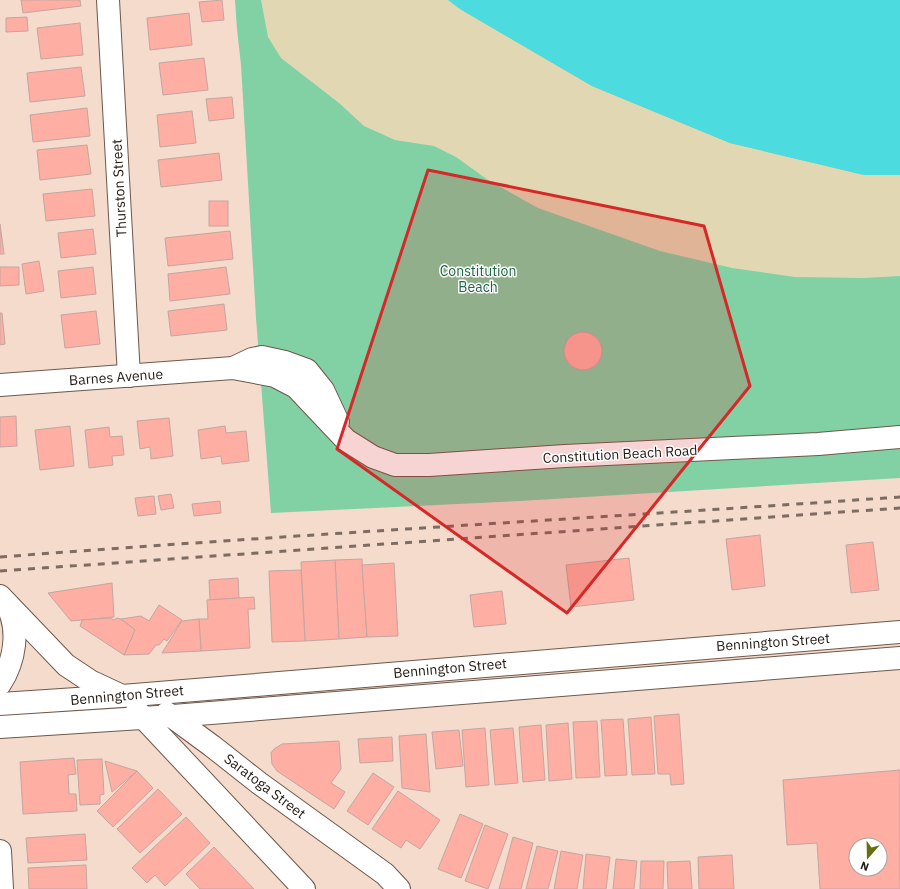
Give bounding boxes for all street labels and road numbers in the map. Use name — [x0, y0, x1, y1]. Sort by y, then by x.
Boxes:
street label: Thurston Street — [107, 138, 131, 237]
street label: Barnes Avenue — [68, 365, 164, 389]
street label: Constitution Beach Road — [542, 441, 698, 467]
street label: Bennington Street — [716, 629, 831, 655]
street label: Bennington Street — [392, 654, 508, 682]
street label: Bennington Street — [69, 681, 185, 709]
street label: Saratoga Street — [221, 750, 309, 823]

